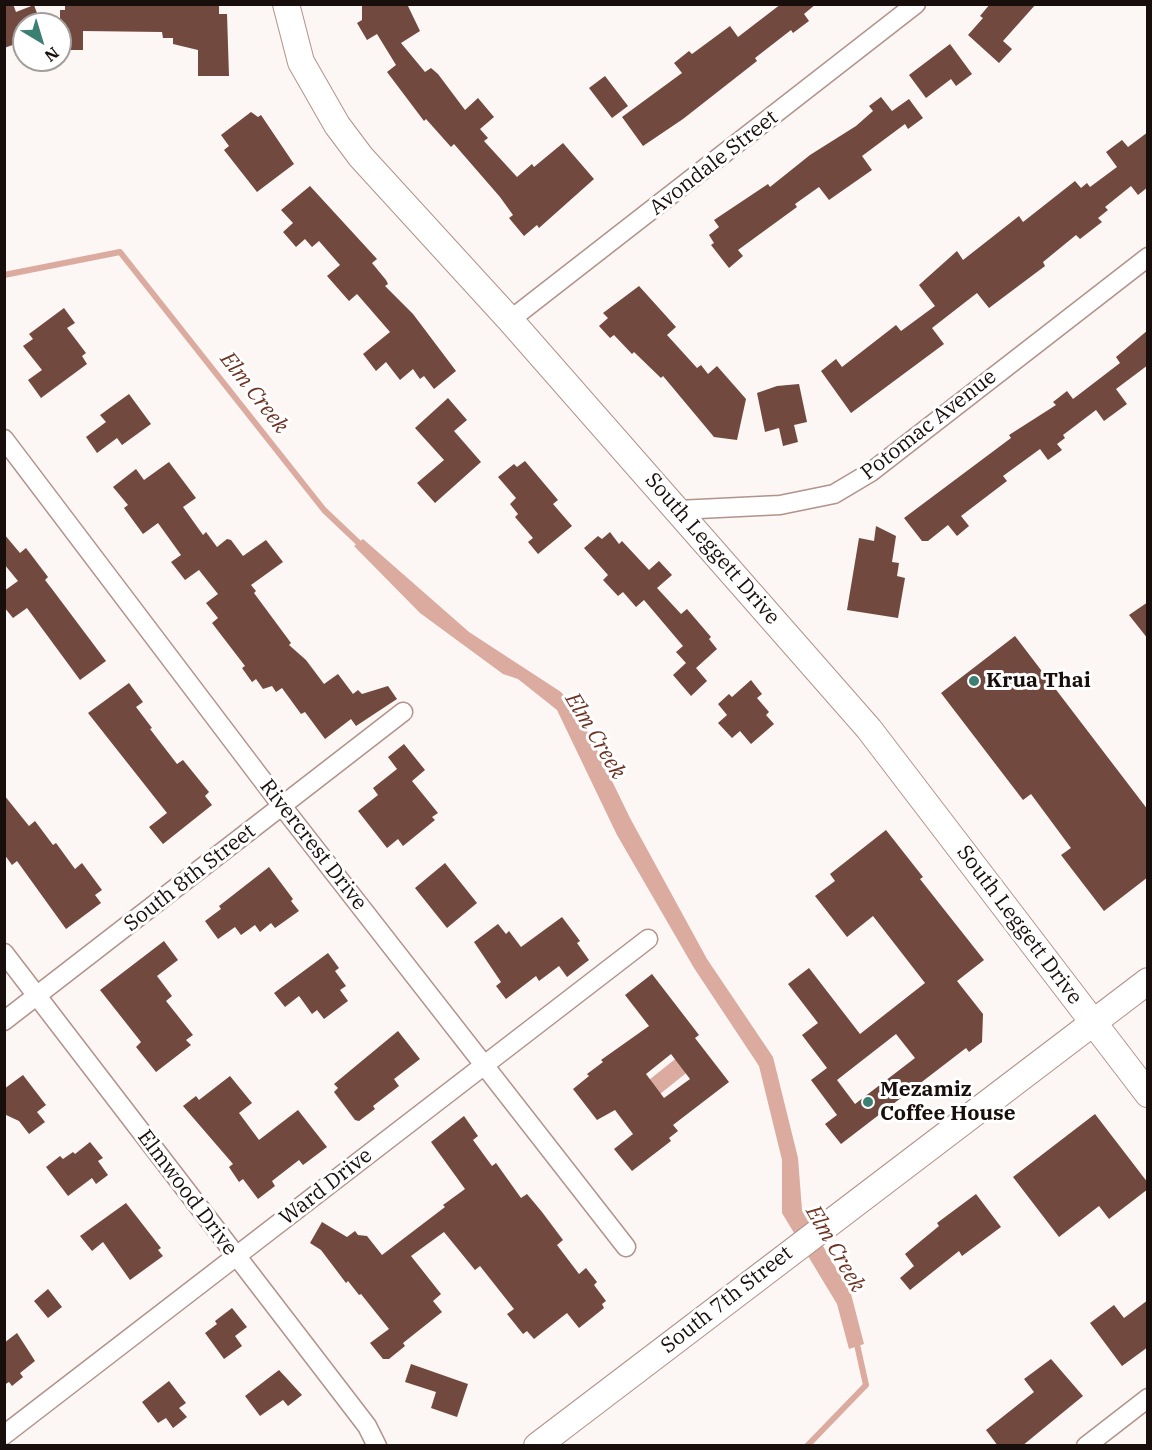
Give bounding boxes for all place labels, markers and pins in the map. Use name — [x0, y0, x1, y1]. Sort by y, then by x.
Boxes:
place label: Krua Thai — [986, 668, 1091, 694]
marker: Krua Thai — [967, 674, 981, 688]
place label: Mezamiz Coffee House — [880, 1077, 1016, 1127]
marker: Mezamiz Coffee House — [861, 1095, 875, 1109]

